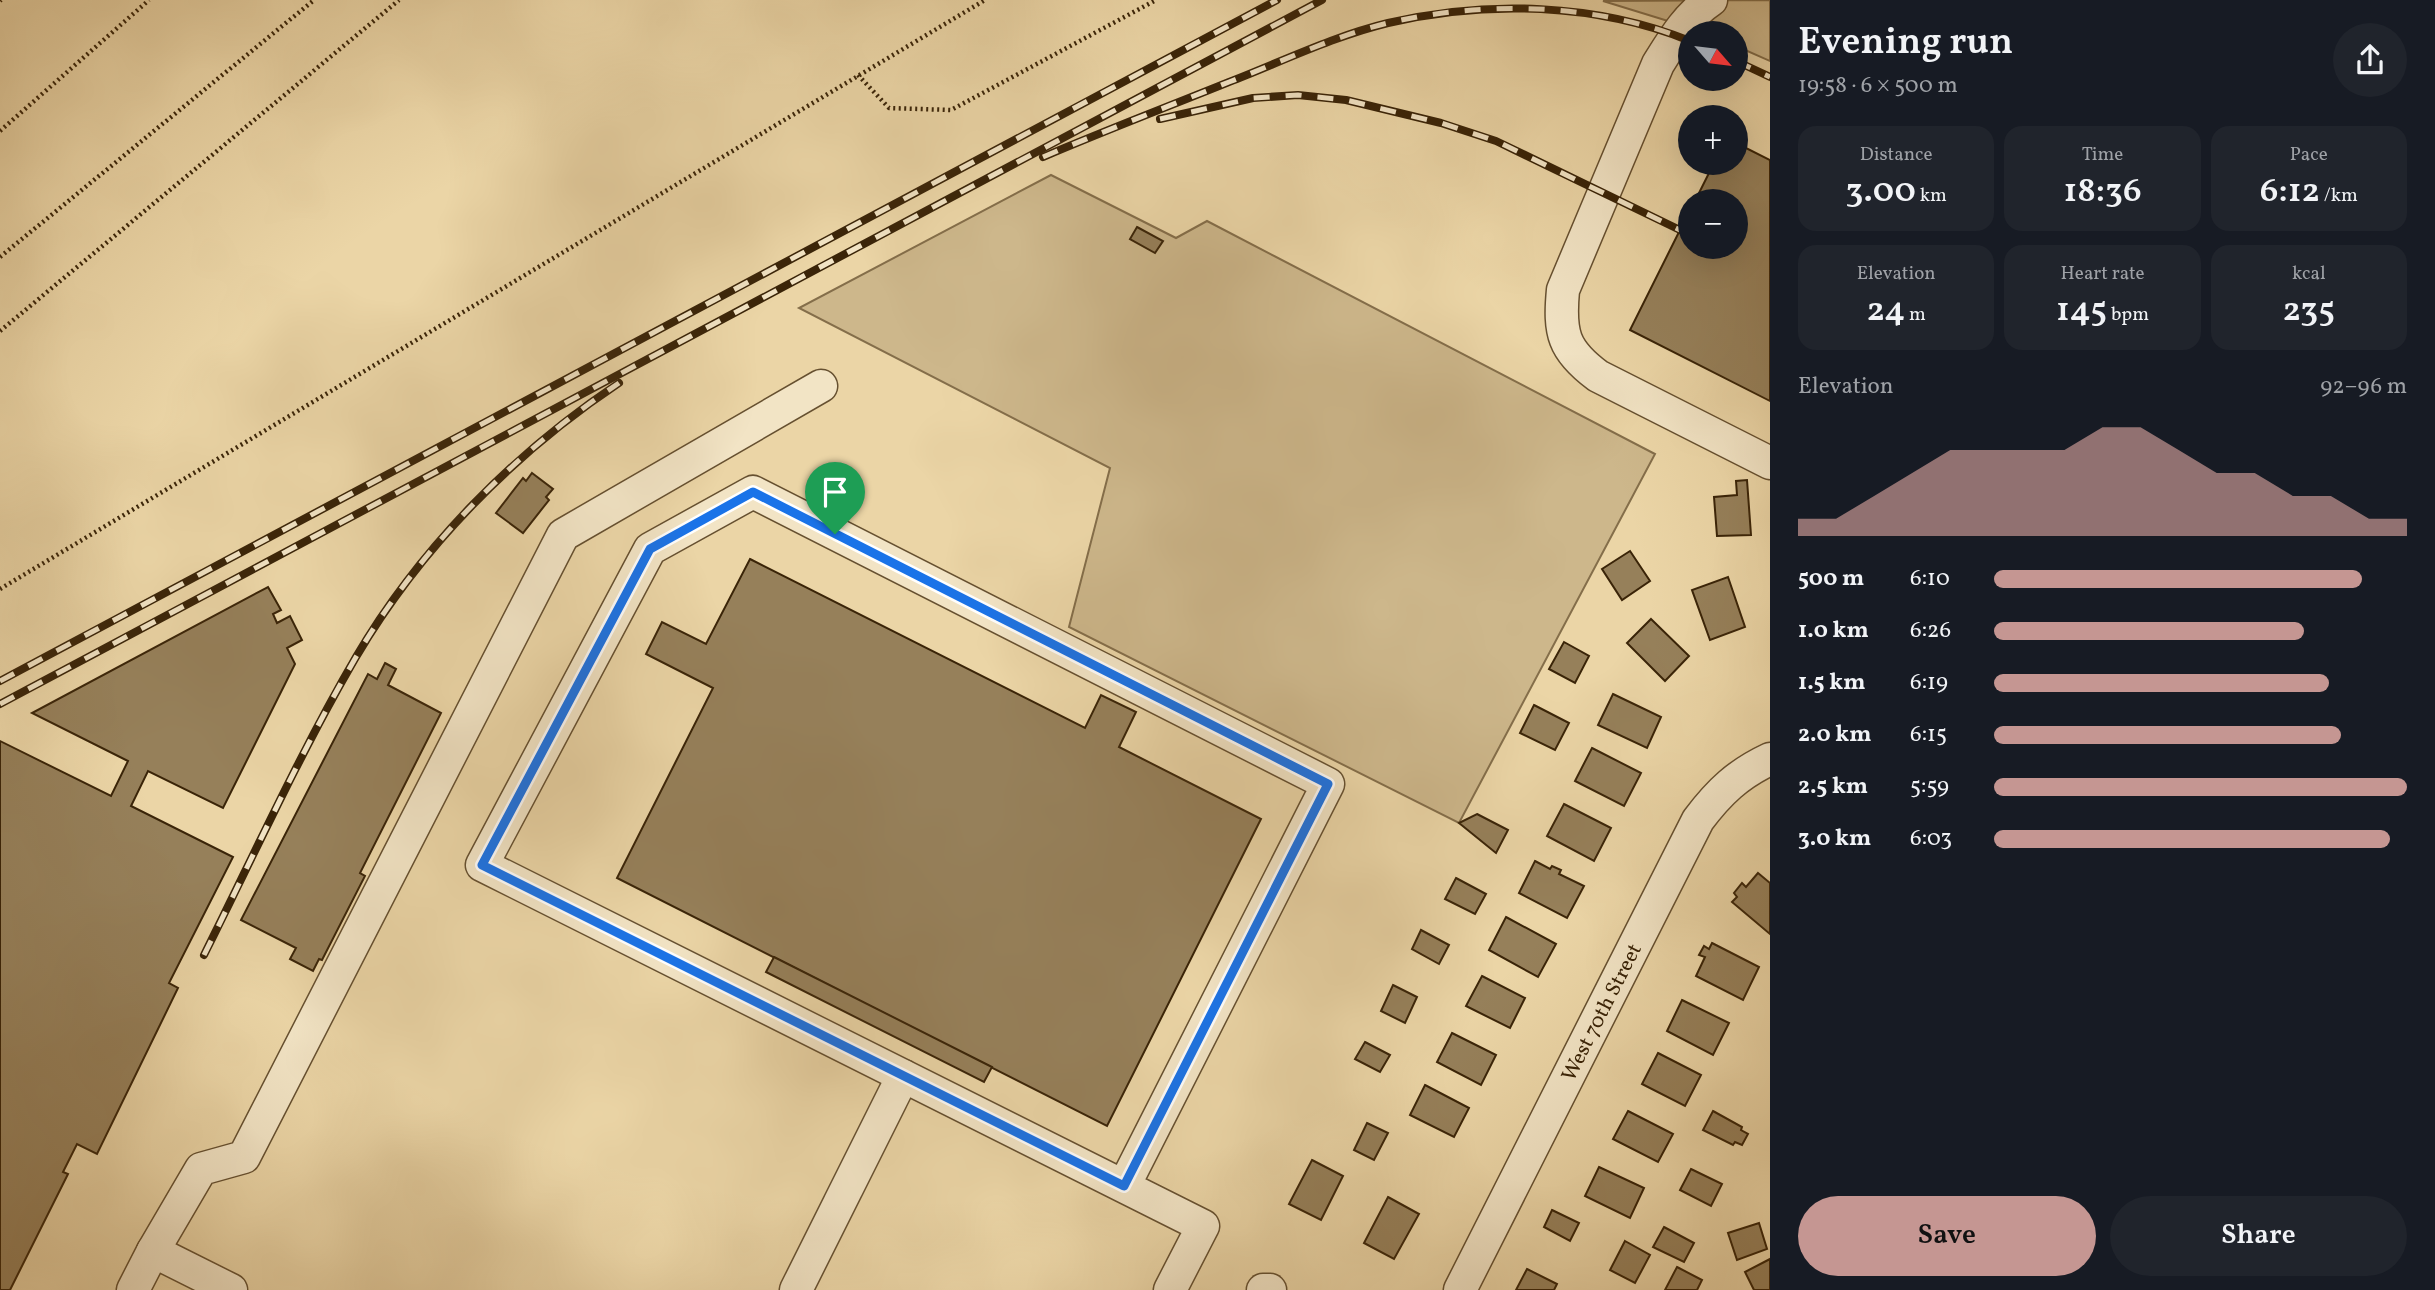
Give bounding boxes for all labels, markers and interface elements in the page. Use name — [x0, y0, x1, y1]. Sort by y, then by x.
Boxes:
text: Evening run — [1798, 17, 2013, 70]
north arrow — [1678, 21, 1748, 91]
map controls — [1678, 21, 1748, 259]
button: share — [2333, 23, 2407, 97]
text: 19:58 · 6 × 500 m — [1798, 70, 1958, 102]
button: + — [1678, 105, 1748, 175]
text: Distance — [1860, 142, 1933, 168]
text: Time — [2082, 142, 2123, 168]
text: Pace — [2290, 142, 2328, 168]
text: 3.00 — [1846, 168, 1916, 216]
text: 18:36 — [2063, 168, 2142, 216]
text: 6:12 — [2260, 168, 2320, 216]
text: km — [1916, 183, 1947, 209]
text: /km — [2320, 183, 2358, 209]
button: − — [1678, 189, 1748, 259]
text: Elevation — [1857, 261, 1936, 287]
text: Heart rate — [2061, 261, 2144, 287]
text: kcal — [2292, 261, 2326, 287]
text: 24 — [1866, 287, 1905, 335]
text: 145 — [2056, 287, 2107, 335]
text: 235 — [2283, 287, 2335, 335]
text: m — [1905, 302, 1926, 328]
text: bpm — [2107, 302, 2149, 328]
text: Elevation — [1798, 371, 1894, 403]
text: 92–96 m — [2320, 371, 2407, 403]
pin — [805, 462, 865, 534]
icon: arrive — [816, 473, 854, 511]
text: 500 m — [1798, 563, 1864, 595]
text: 6:10 — [1910, 563, 1950, 595]
text: 1.0 km — [1798, 615, 1869, 647]
text: 6:26 — [1910, 615, 1951, 647]
text: 1.5 km — [1798, 667, 1865, 699]
text: 6:19 — [1910, 667, 1948, 699]
text: 2.0 km — [1798, 719, 1871, 751]
text: 6:15 — [1910, 719, 1947, 751]
text: 2.5 km — [1798, 771, 1868, 803]
text: 5:59 — [1910, 771, 1949, 803]
text: 3.0 km — [1798, 823, 1871, 855]
text: 6:03 — [1910, 823, 1952, 855]
street label: West 70th Street — [1555, 939, 1650, 1087]
button: Save — [1798, 1196, 2096, 1276]
button: Share — [2110, 1196, 2407, 1276]

